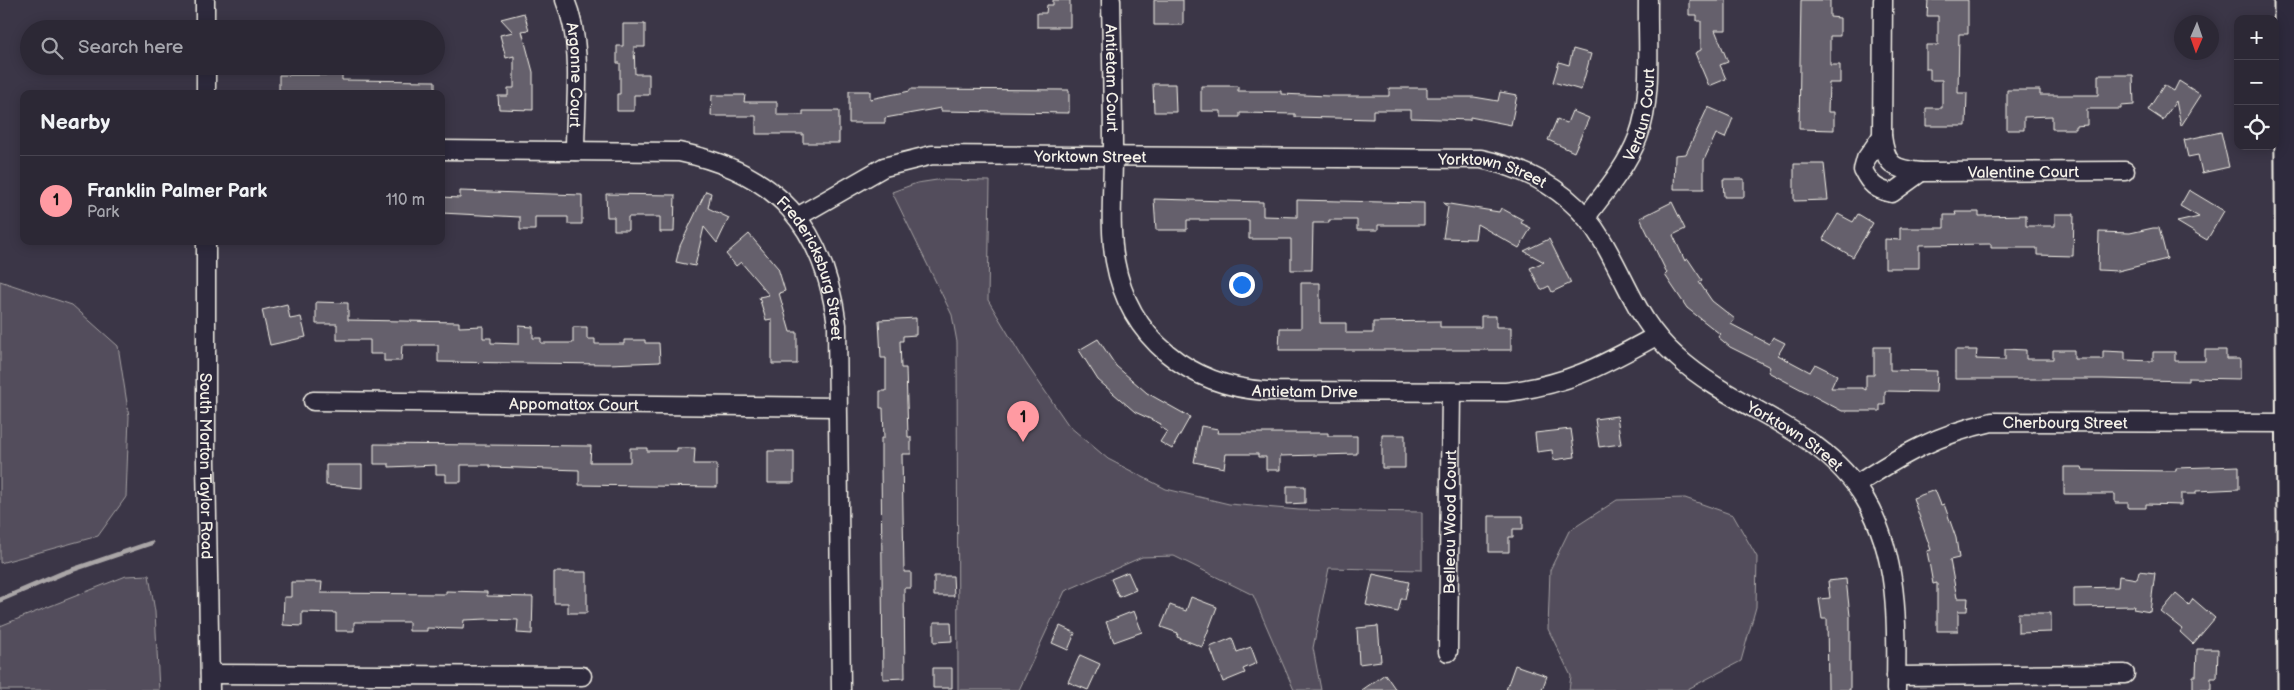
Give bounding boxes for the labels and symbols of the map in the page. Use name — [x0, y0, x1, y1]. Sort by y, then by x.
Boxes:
north arrow — [2174, 15, 2219, 60]
street label: Argonne Court — [561, 21, 585, 128]
street label: Antietam Court — [1100, 24, 1121, 132]
street label: Verdun Court — [1620, 68, 1659, 165]
street label: Yorktown Street — [1033, 148, 1147, 168]
street label: Yorktown Street — [1437, 151, 1550, 193]
street label: Valentine Court — [1968, 163, 2079, 183]
street label: Fredericksburg Street — [772, 193, 845, 341]
your location — [1229, 272, 1255, 298]
street label: South Morton Taylor Road — [195, 373, 216, 559]
street label: Antietam Drive — [1251, 382, 1358, 402]
street label: Appomattox Court — [509, 395, 639, 416]
street label: Yorktown Street — [1742, 398, 1846, 476]
pin: 1 — [1007, 401, 1039, 442]
street label: Cherbourg Street — [2003, 414, 2128, 433]
street label: Belleau Wood Court — [1441, 450, 1461, 594]

